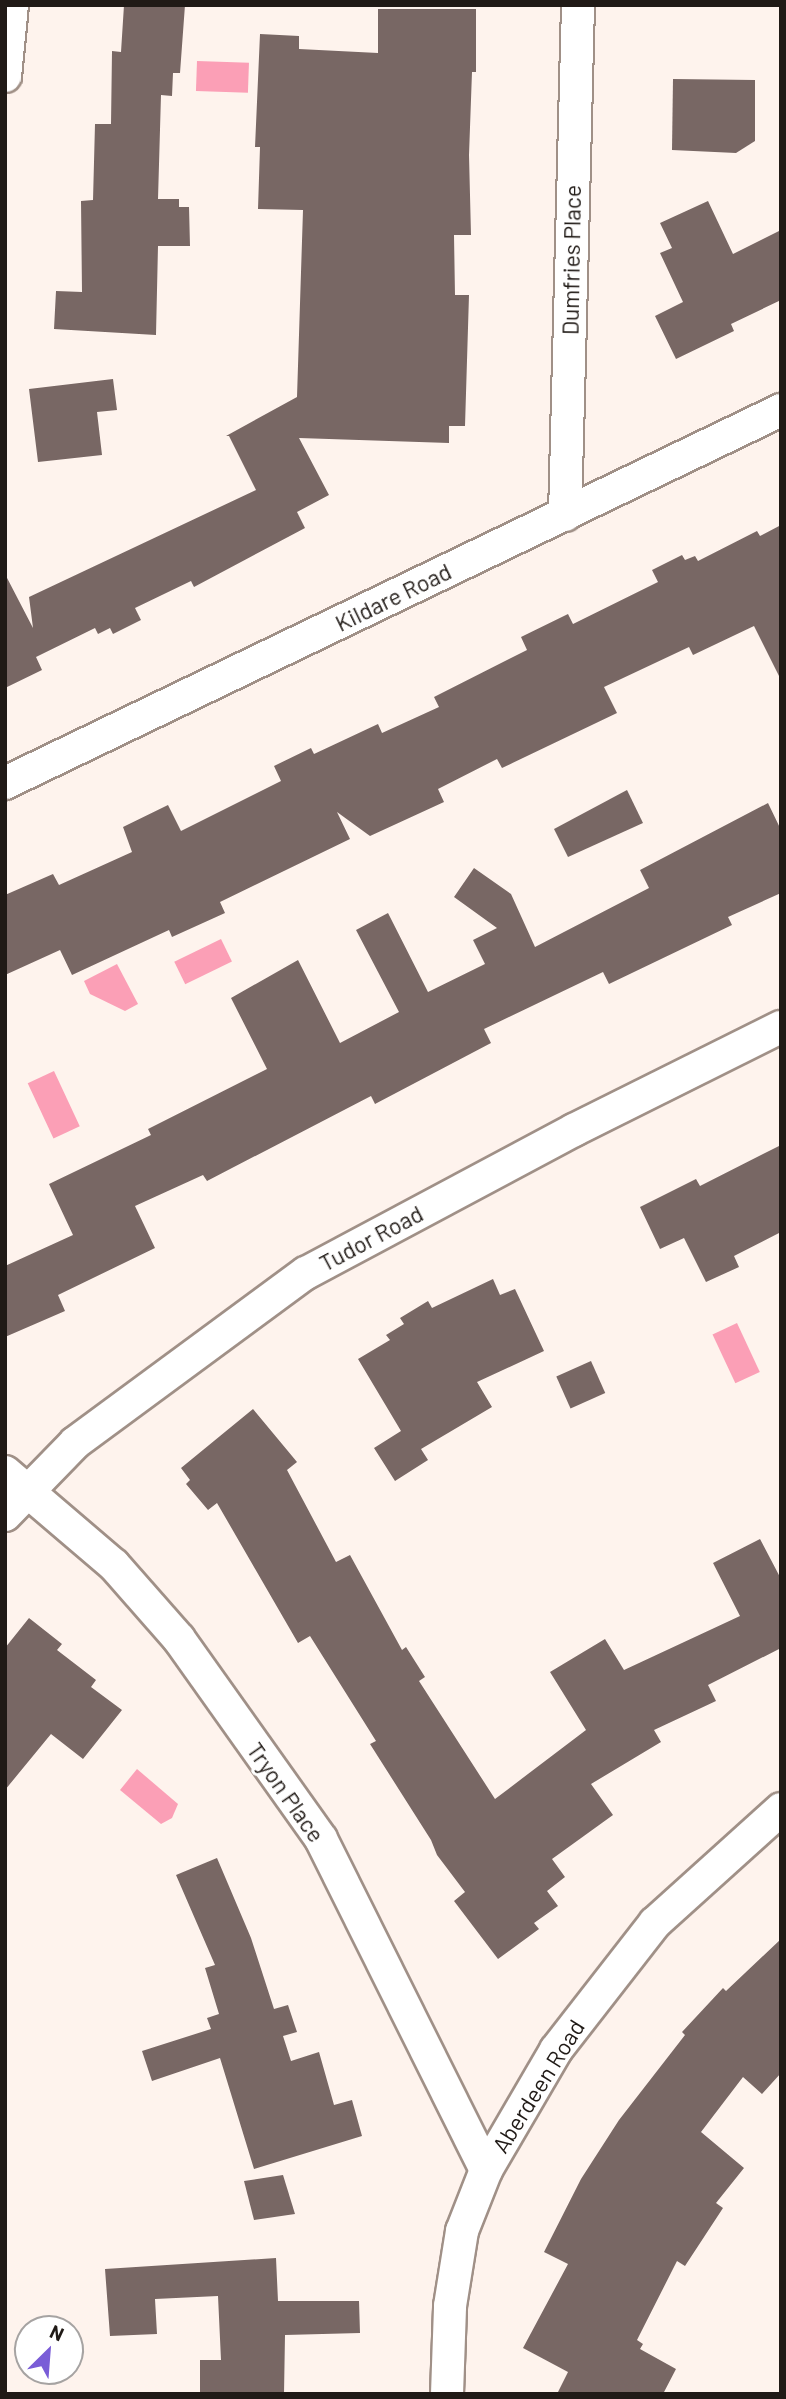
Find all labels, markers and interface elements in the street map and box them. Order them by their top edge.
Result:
street label: Dumfries Place [556,185,586,335]
street label: Kildare Road [331,557,455,637]
street label: Tudor Road [314,1199,428,1277]
street label: Tryon Place [242,1737,330,1847]
street label: Aberdeen Road [486,2014,590,2158]
north arrow [14,2315,84,2385]
text: N [47,2319,68,2345]

